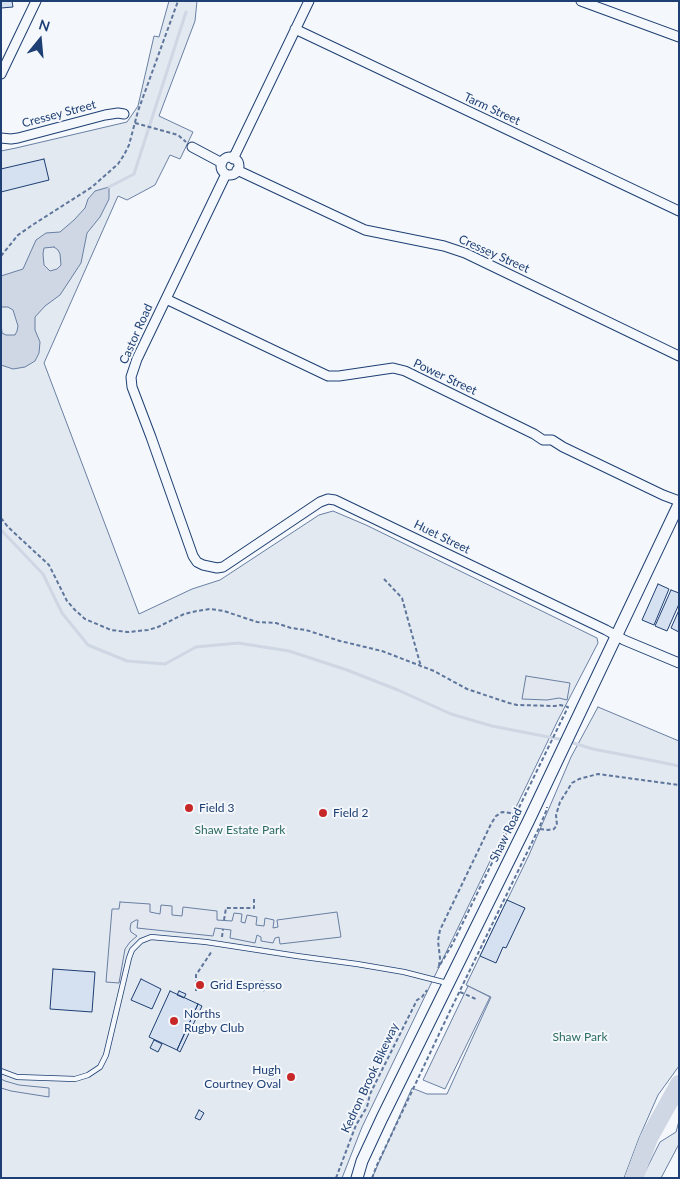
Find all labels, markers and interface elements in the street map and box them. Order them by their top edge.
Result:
north arrow [15,15,65,65]
text: N [37,15,52,35]
street label: Tarm Street [462,90,522,128]
street label: Cressey Street [20,97,98,131]
street label: Cressey Street [456,232,532,276]
street label: Castor Road [116,302,156,366]
street label: Power Street [411,356,479,398]
street label: Huet Street [411,517,473,557]
place label: Field 3 [199,801,235,815]
marker: Field 3 [183,802,195,814]
place label: Field 2 [333,806,369,820]
street label: Shaw Road [487,806,525,864]
marker: Field 2 [317,807,329,819]
park label: Shaw Estate Park [195,823,285,837]
place label: Grid Espresso [210,978,282,992]
marker: Grid Espresso [194,979,206,991]
place label: Norths Rugby Club [184,1007,244,1035]
marker: Norths Rugby Club [168,1015,180,1027]
street label: Kedron Brook Bikeway [338,1021,402,1135]
park label: Shaw Park [553,1030,607,1044]
place label: Hugh Courtney Oval [204,1063,281,1091]
marker: Hugh Courtney Oval [285,1071,297,1083]

